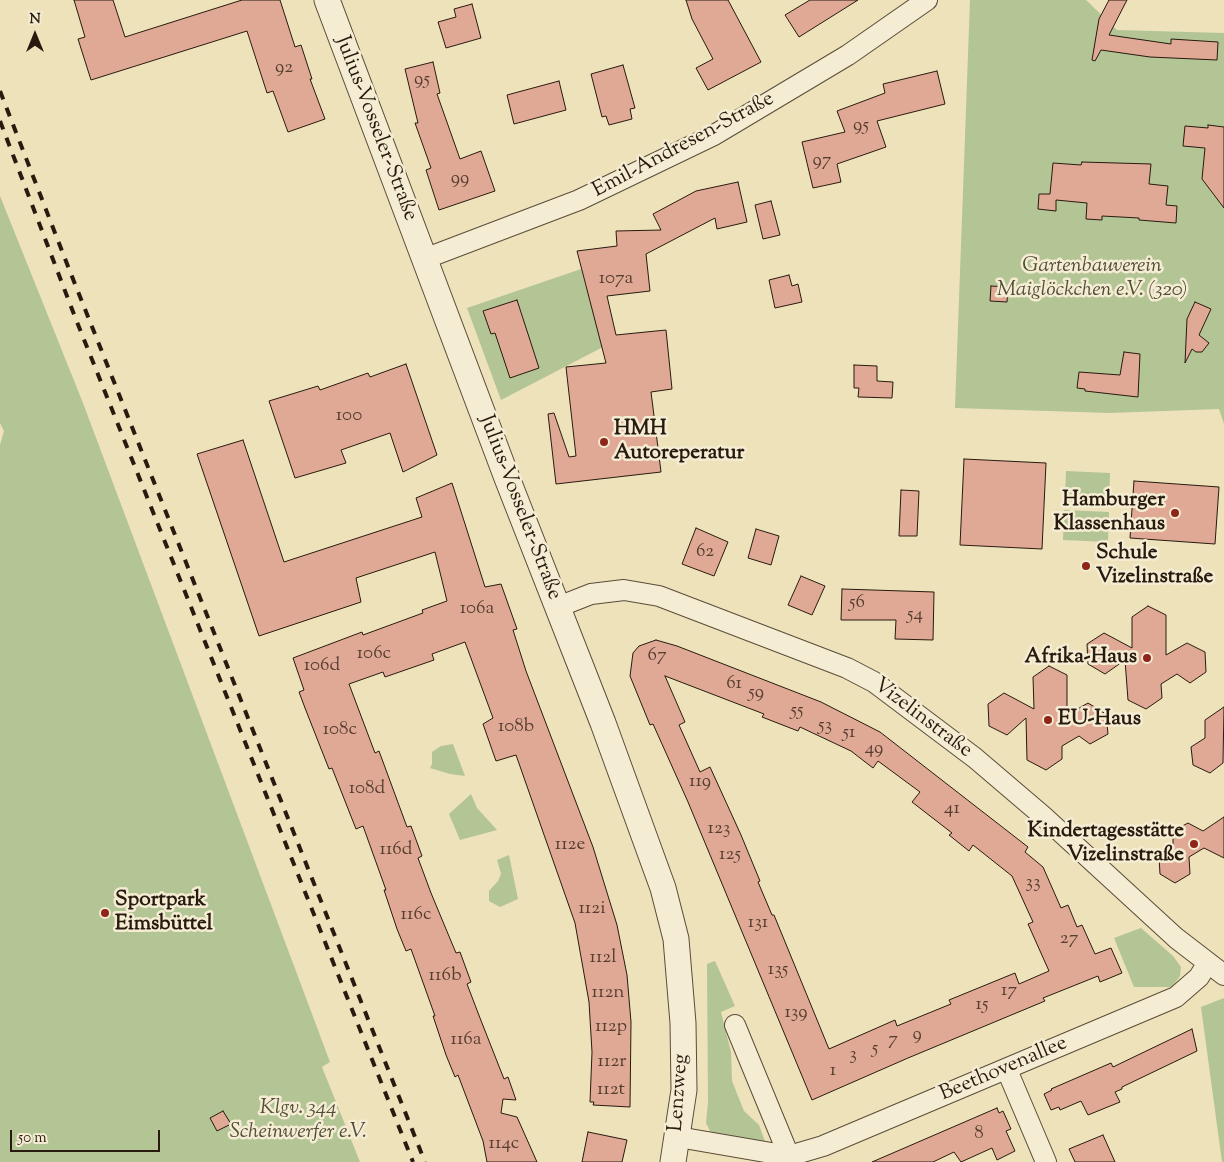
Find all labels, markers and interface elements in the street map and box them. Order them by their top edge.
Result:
north arrow [10,10,60,60]
text: N [29,10,41,30]
street label: Julius-Vosseler-Straße [328,33,422,225]
house number: 92 [275,58,293,80]
house number: 95 [414,70,430,92]
street label: Emil-Andresen-Straße [589,87,779,205]
house number: 95 [853,116,869,138]
house number: 97 [813,151,831,173]
house number: 99 [451,169,469,191]
park label: Gartenbauverein Maiglöckchen e.V. (320) [997,254,1187,304]
house number: 107a [599,269,633,291]
house number: 100 [336,406,362,428]
street label: Julius-Vosseler-Straße [472,412,566,604]
place label: HMH Autoreperatur [614,417,744,467]
marker: HMH Autoreperatur [598,436,610,448]
place label: Hamburger Klassenhaus [1053,488,1165,538]
marker: Hamburger Klassenhaus [1169,507,1181,519]
place label: Schule Vizelinstraße [1096,541,1213,591]
house number: 62 [696,542,714,564]
marker: Schule Vizelinstraße [1080,560,1092,572]
house number: 56 [849,593,865,615]
house number: 106a [460,599,494,621]
house number: 54 [907,605,923,627]
house number: 106c [357,644,391,666]
place label: Afrika-Haus [1025,645,1137,671]
house number: 67 [648,646,666,668]
marker: Afrika-Haus [1141,652,1153,664]
house number: 106d [304,656,340,678]
house number: 61 [726,674,742,696]
street label: Vizelinstraße [868,674,976,764]
house number: 59 [748,683,764,705]
house number: 55 [790,701,804,723]
place label: EU-Haus [1058,707,1141,733]
marker: EU-Haus [1042,714,1054,726]
house number: 53 [818,716,832,738]
house number: 108b [498,717,534,739]
house number: 108c [323,720,357,742]
house number: 51 [843,723,855,745]
house number: 49 [865,739,883,761]
house number: 119 [689,772,711,794]
house number: 108d [349,779,385,801]
house number: 41 [944,799,960,821]
house number: 123 [707,819,731,841]
place label: Kindertagesstätte Vizelinstraße [1028,819,1184,869]
house number: 112e [555,835,585,857]
marker: Kindertagesstätte Vizelinstraße [1188,838,1200,850]
house number: 116d [379,840,413,862]
house number: 125 [719,845,741,867]
house number: 33 [1025,873,1041,895]
place label: Sportpark Eimsbüttel [115,888,213,938]
house number: 112i [578,899,606,921]
house number: 116c [401,905,431,927]
marker: Sportpark Eimsbüttel [99,907,111,919]
house number: 131 [748,913,768,935]
house number: 27 [1060,929,1078,951]
house number: 112l [589,948,617,970]
house number: 135 [768,960,788,982]
house number: 116b [428,966,462,988]
house number: 17 [1001,981,1017,1003]
house number: 112n [591,983,625,1005]
house number: 15 [976,995,988,1017]
house number: 139 [784,1003,808,1025]
house number: 112p [595,1017,627,1039]
house number: 9 [912,1025,922,1047]
house number: 116a [450,1030,482,1052]
house number: 7 [888,1030,898,1052]
street label: Beethovenallee [936,1032,1072,1108]
house number: 5 [872,1039,878,1061]
house number: 3 [849,1045,857,1067]
house number: 112r [598,1052,626,1074]
street label: Lenzweg [665,1053,695,1133]
house number: 1 [830,1061,836,1083]
house number: 112t [597,1080,625,1102]
park label: Klgv. 344 Scheinwerfer e.V. [230,1096,366,1146]
scale bar [12,1120,162,1152]
house number: 8 [974,1124,984,1146]
text: 50 m [18,1128,47,1149]
house number: 114c [489,1134,519,1156]

